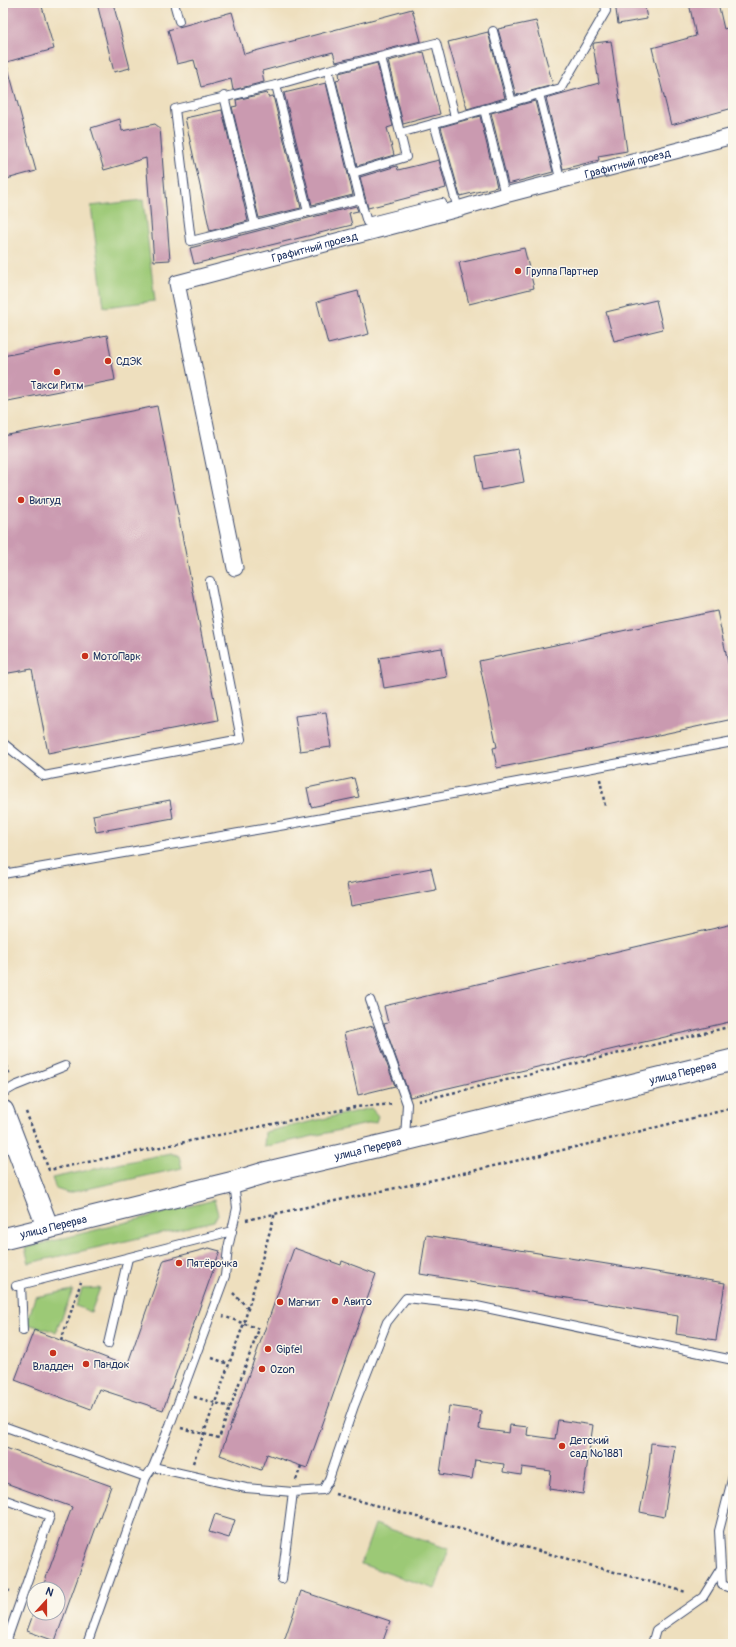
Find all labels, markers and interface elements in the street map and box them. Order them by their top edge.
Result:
street label: Графитный проезд [583,146,672,181]
street label: Графитный проезд [270,229,359,264]
place label: Группа Партнер [526,265,598,278]
marker: Группа Партнер [513,266,523,276]
place label: СДЭК [116,355,142,368]
marker: СДЭК [103,356,113,366]
marker: Такси Ритм [52,367,62,377]
place label: Такси Ритм [31,379,83,392]
place label: Вилгуд [29,494,61,507]
marker: Вилгуд [16,495,26,505]
place label: МотоПарк [93,650,141,663]
marker: МотоПарк [80,651,90,661]
street label: улица Перерва [647,1058,717,1087]
street label: улица Перерва [332,1135,403,1163]
street label: улица Перерва [18,1212,88,1241]
place label: Пятёрочка [187,1257,238,1270]
marker: Пятёрочка [174,1258,184,1268]
place label: Авито [343,1295,372,1308]
place label: Магнит [288,1296,321,1309]
marker: Авито [330,1296,340,1306]
marker: Магнит [275,1297,285,1307]
place label: Gipfel [276,1343,302,1356]
marker: Gipfel [263,1344,273,1354]
marker: Владден [48,1348,58,1358]
place label: Пандок [94,1358,130,1371]
marker: Пандок [81,1359,91,1369]
place label: Владден [32,1360,74,1373]
place label: Ozon [270,1363,295,1376]
marker: Ozon [257,1364,267,1374]
place label: Детский сад №1881 [569,1434,623,1460]
marker: Детский сад №1881 [557,1441,567,1451]
north arrow [26,1581,66,1621]
text: N [44,1585,56,1600]

